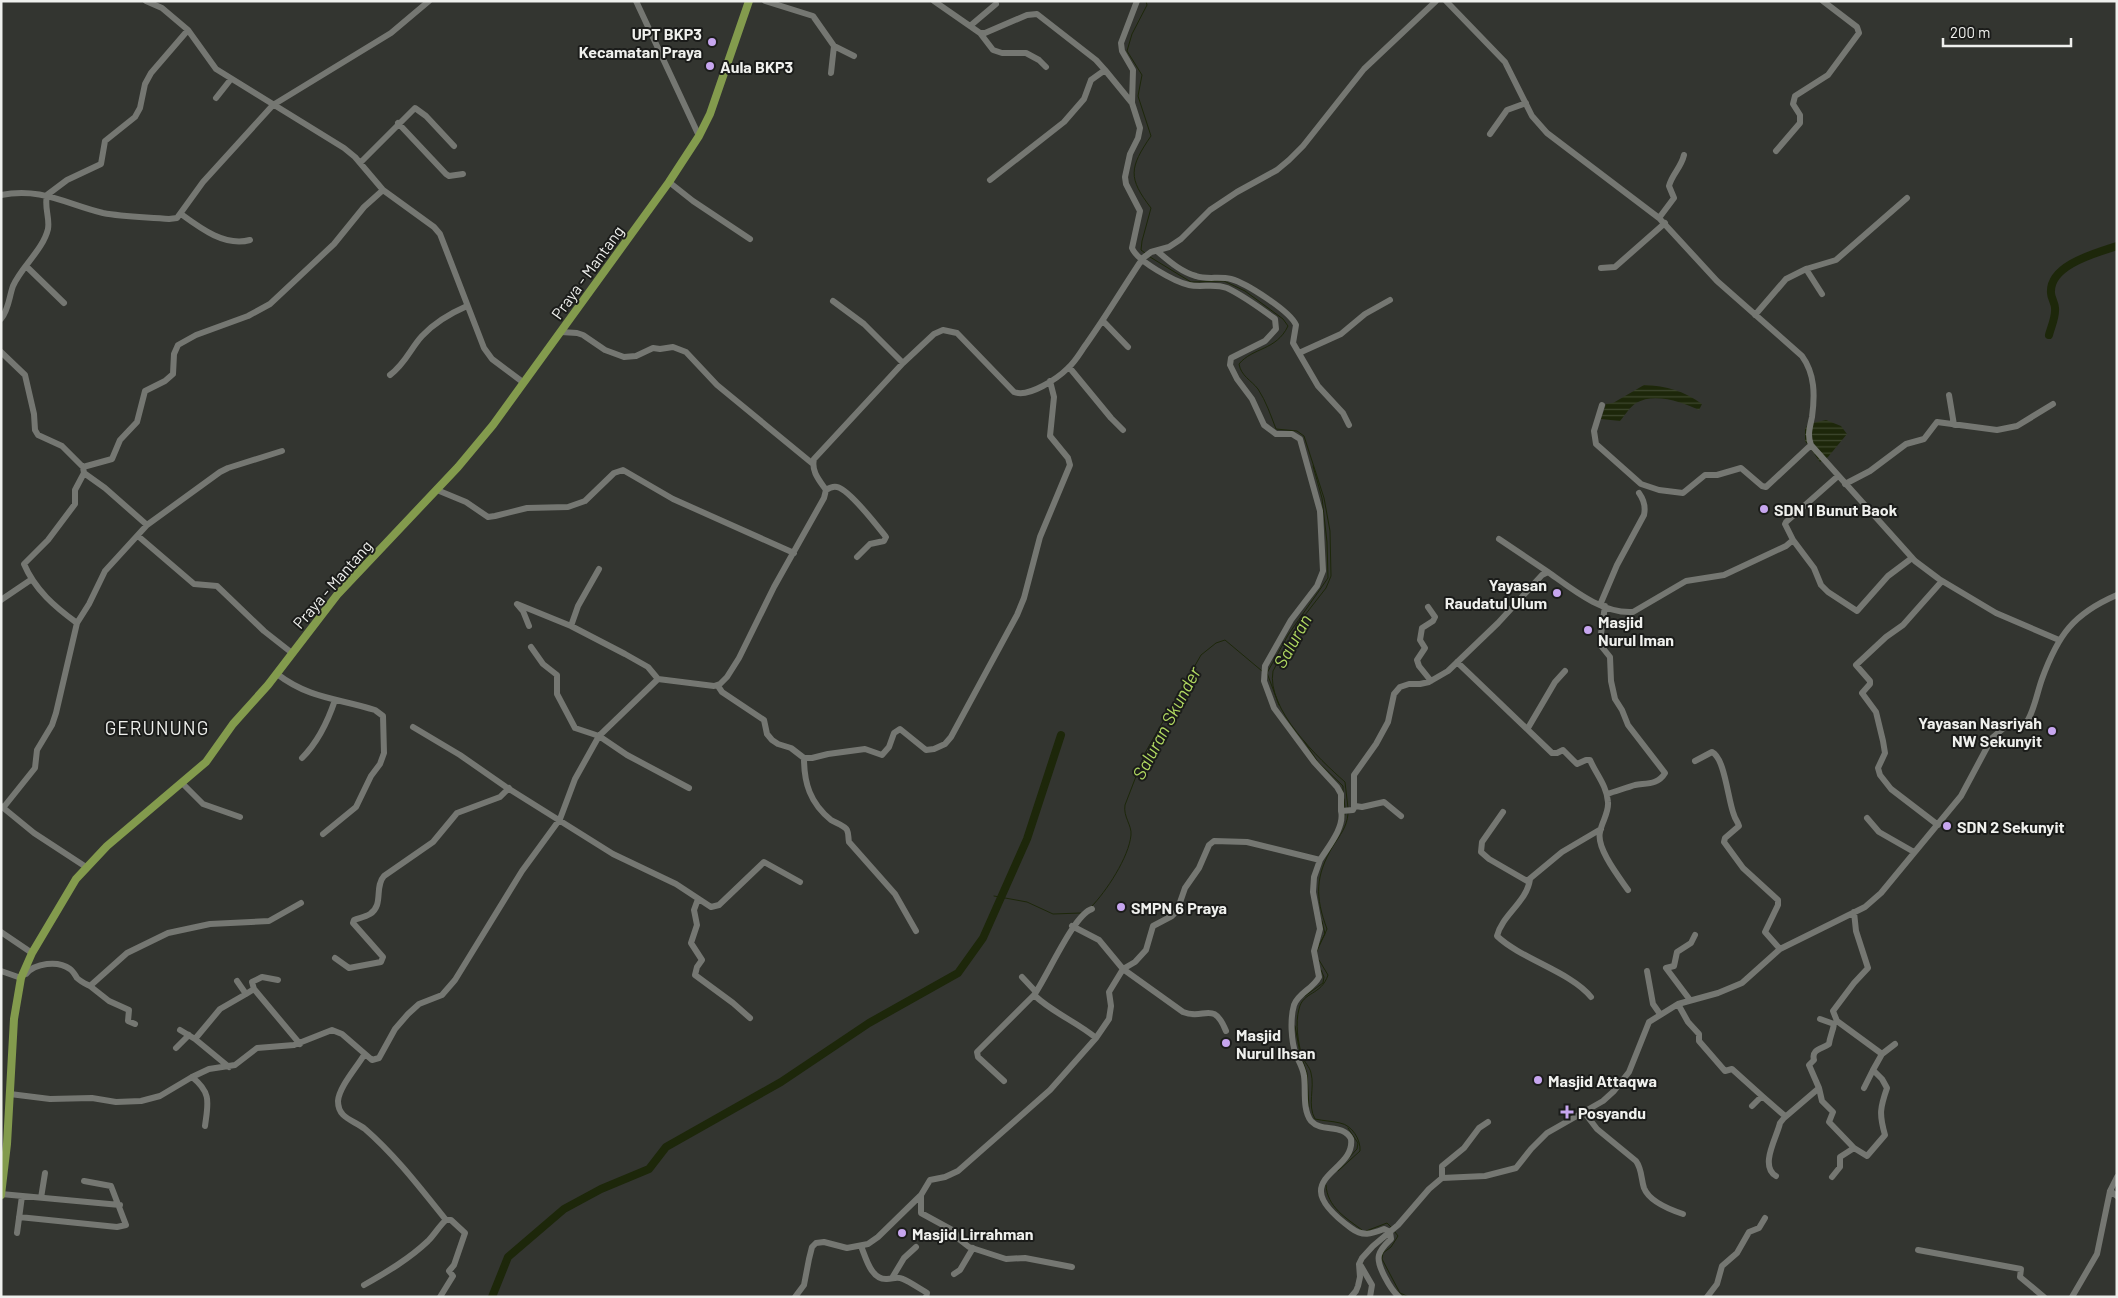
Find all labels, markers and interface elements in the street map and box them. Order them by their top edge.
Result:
scale bar [1943,15,2070,47]
text: 200 m [1950,23,1990,41]
place label: UPT BKP3 Kecamatan Praya [579,24,702,61]
marker: UPT BKP3 Kecamatan Praya [706,36,718,48]
place label: Aula BKP3 [720,57,793,76]
marker: Aula BKP3 [704,60,716,72]
street label: Praya - Mantang [547,222,627,322]
place label: SDN 1 Bunut Baok [1774,500,1898,519]
marker: SDN 1 Bunut Baok [1758,503,1770,515]
street label: Praya - Mantang [288,536,376,632]
place label: Yayasan Raudatul Ulum [1445,575,1547,612]
marker: Yayasan Raudatul Ulum [1551,587,1563,599]
water label: Saluran [1268,610,1316,672]
place label: Masjid Nurul Iman [1598,612,1674,649]
marker: Masjid Nurul Iman [1582,624,1594,636]
water label: Saluran Skunder [1127,662,1205,783]
place label: Yayasan Nasriyah NW Sekunyit [1918,713,2042,750]
district label: GERUNUNG [105,716,209,739]
marker: Yayasan Nasriyah NW Sekunyit [2046,725,2058,737]
place label: SDN 2 Sekunyit [1957,817,2065,836]
marker: SDN 2 Sekunyit [1941,820,1953,832]
place label: SMPN 6 Praya [1131,898,1227,917]
marker: SMPN 6 Praya [1115,901,1127,913]
place label: Masjid Nurul Ihsan [1236,1025,1316,1062]
marker: Masjid Nurul Ihsan [1220,1037,1232,1049]
place label: Masjid Attaqwa [1548,1071,1657,1090]
marker: Masjid Attaqwa [1532,1074,1544,1086]
place label: Posyandu [1578,1103,1646,1122]
marker: Posyandu [1560,1105,1574,1119]
place label: Masjid Lirrahman [912,1224,1033,1243]
marker: Masjid Lirrahman [896,1227,908,1239]

